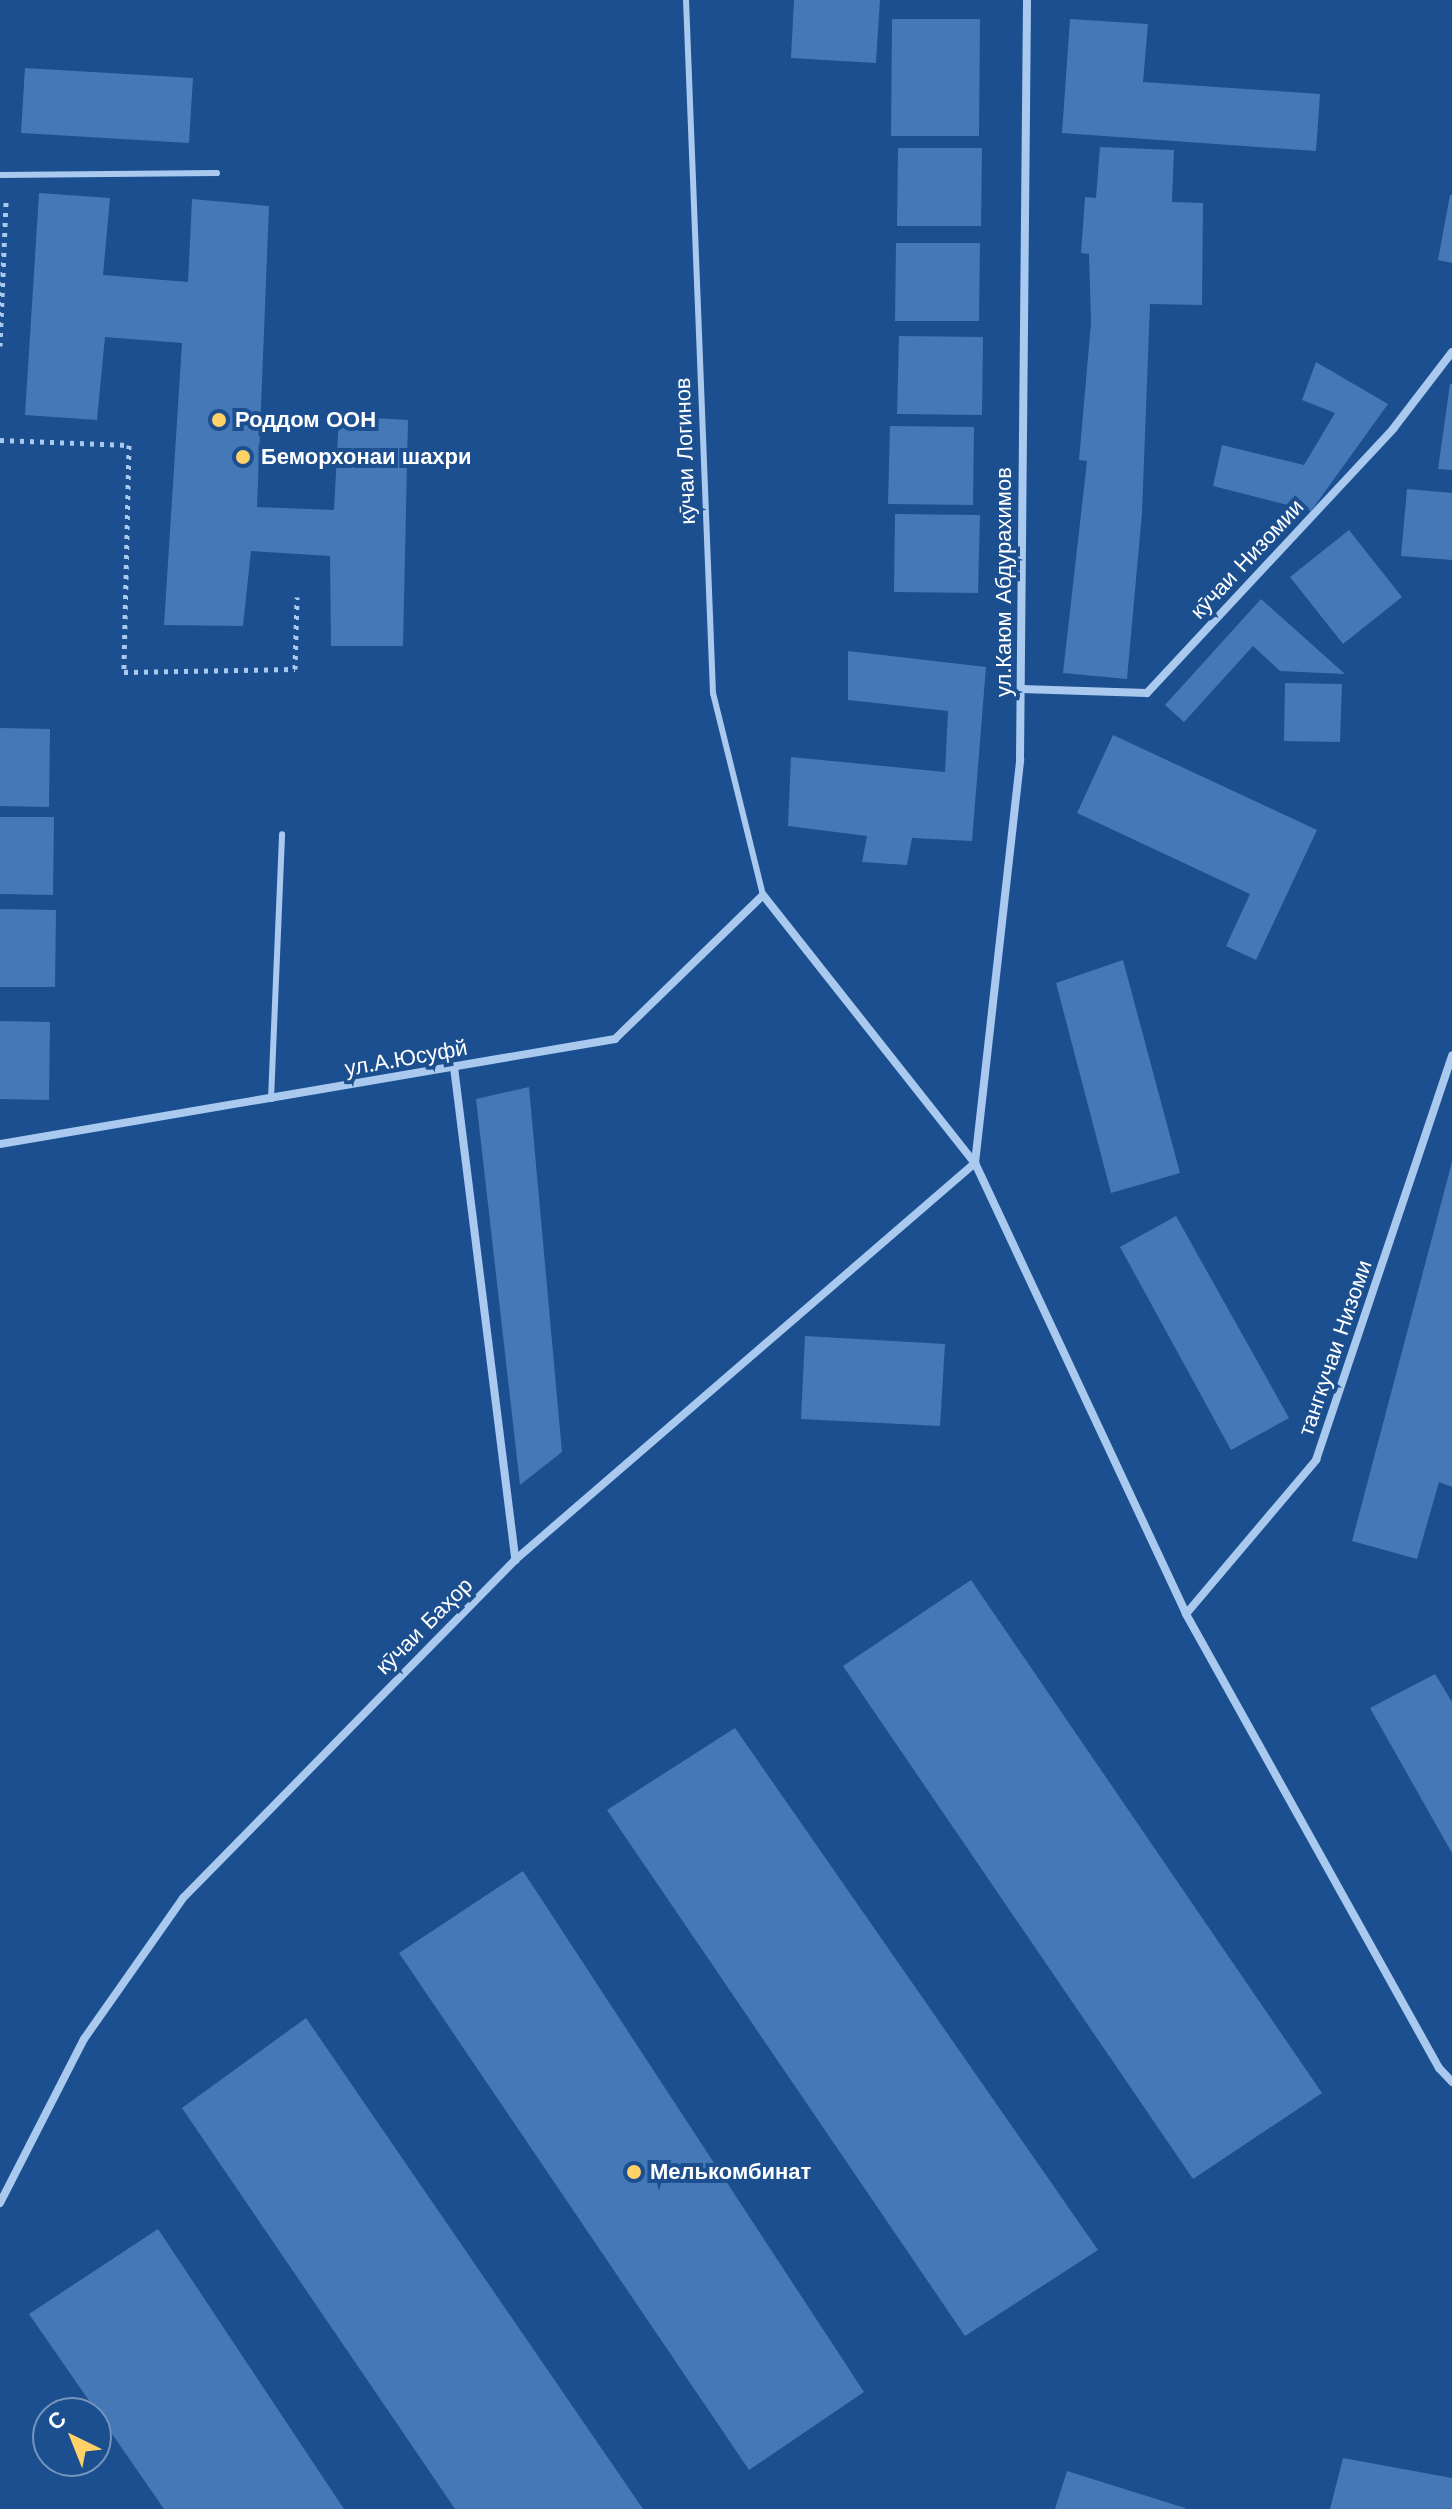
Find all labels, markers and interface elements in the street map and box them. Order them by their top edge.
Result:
street label: кӯчаи Логинов [669,377,701,525]
place label: Роддом ООН [235,407,376,433]
marker: Роддом ООН [210,411,228,429]
place label: Беморхонаи шахри [261,444,472,470]
marker: Беморхонаи шахри [232,446,254,468]
street label: ул.Каюм Абдурахимов [991,467,1017,697]
street label: кӯчаи Низомии [1185,494,1309,624]
street label: ул.А.Юсуфй [343,1034,469,1082]
street label: тангкучаи Низоми [1293,1257,1377,1439]
street label: кӯчаи Баҳор [370,1572,478,1680]
place label: Мелькомбинат [650,2159,811,2185]
marker: Мелькомбинат [625,2163,643,2181]
north arrow [32,2397,112,2477]
text: С [42,2406,71,2435]

